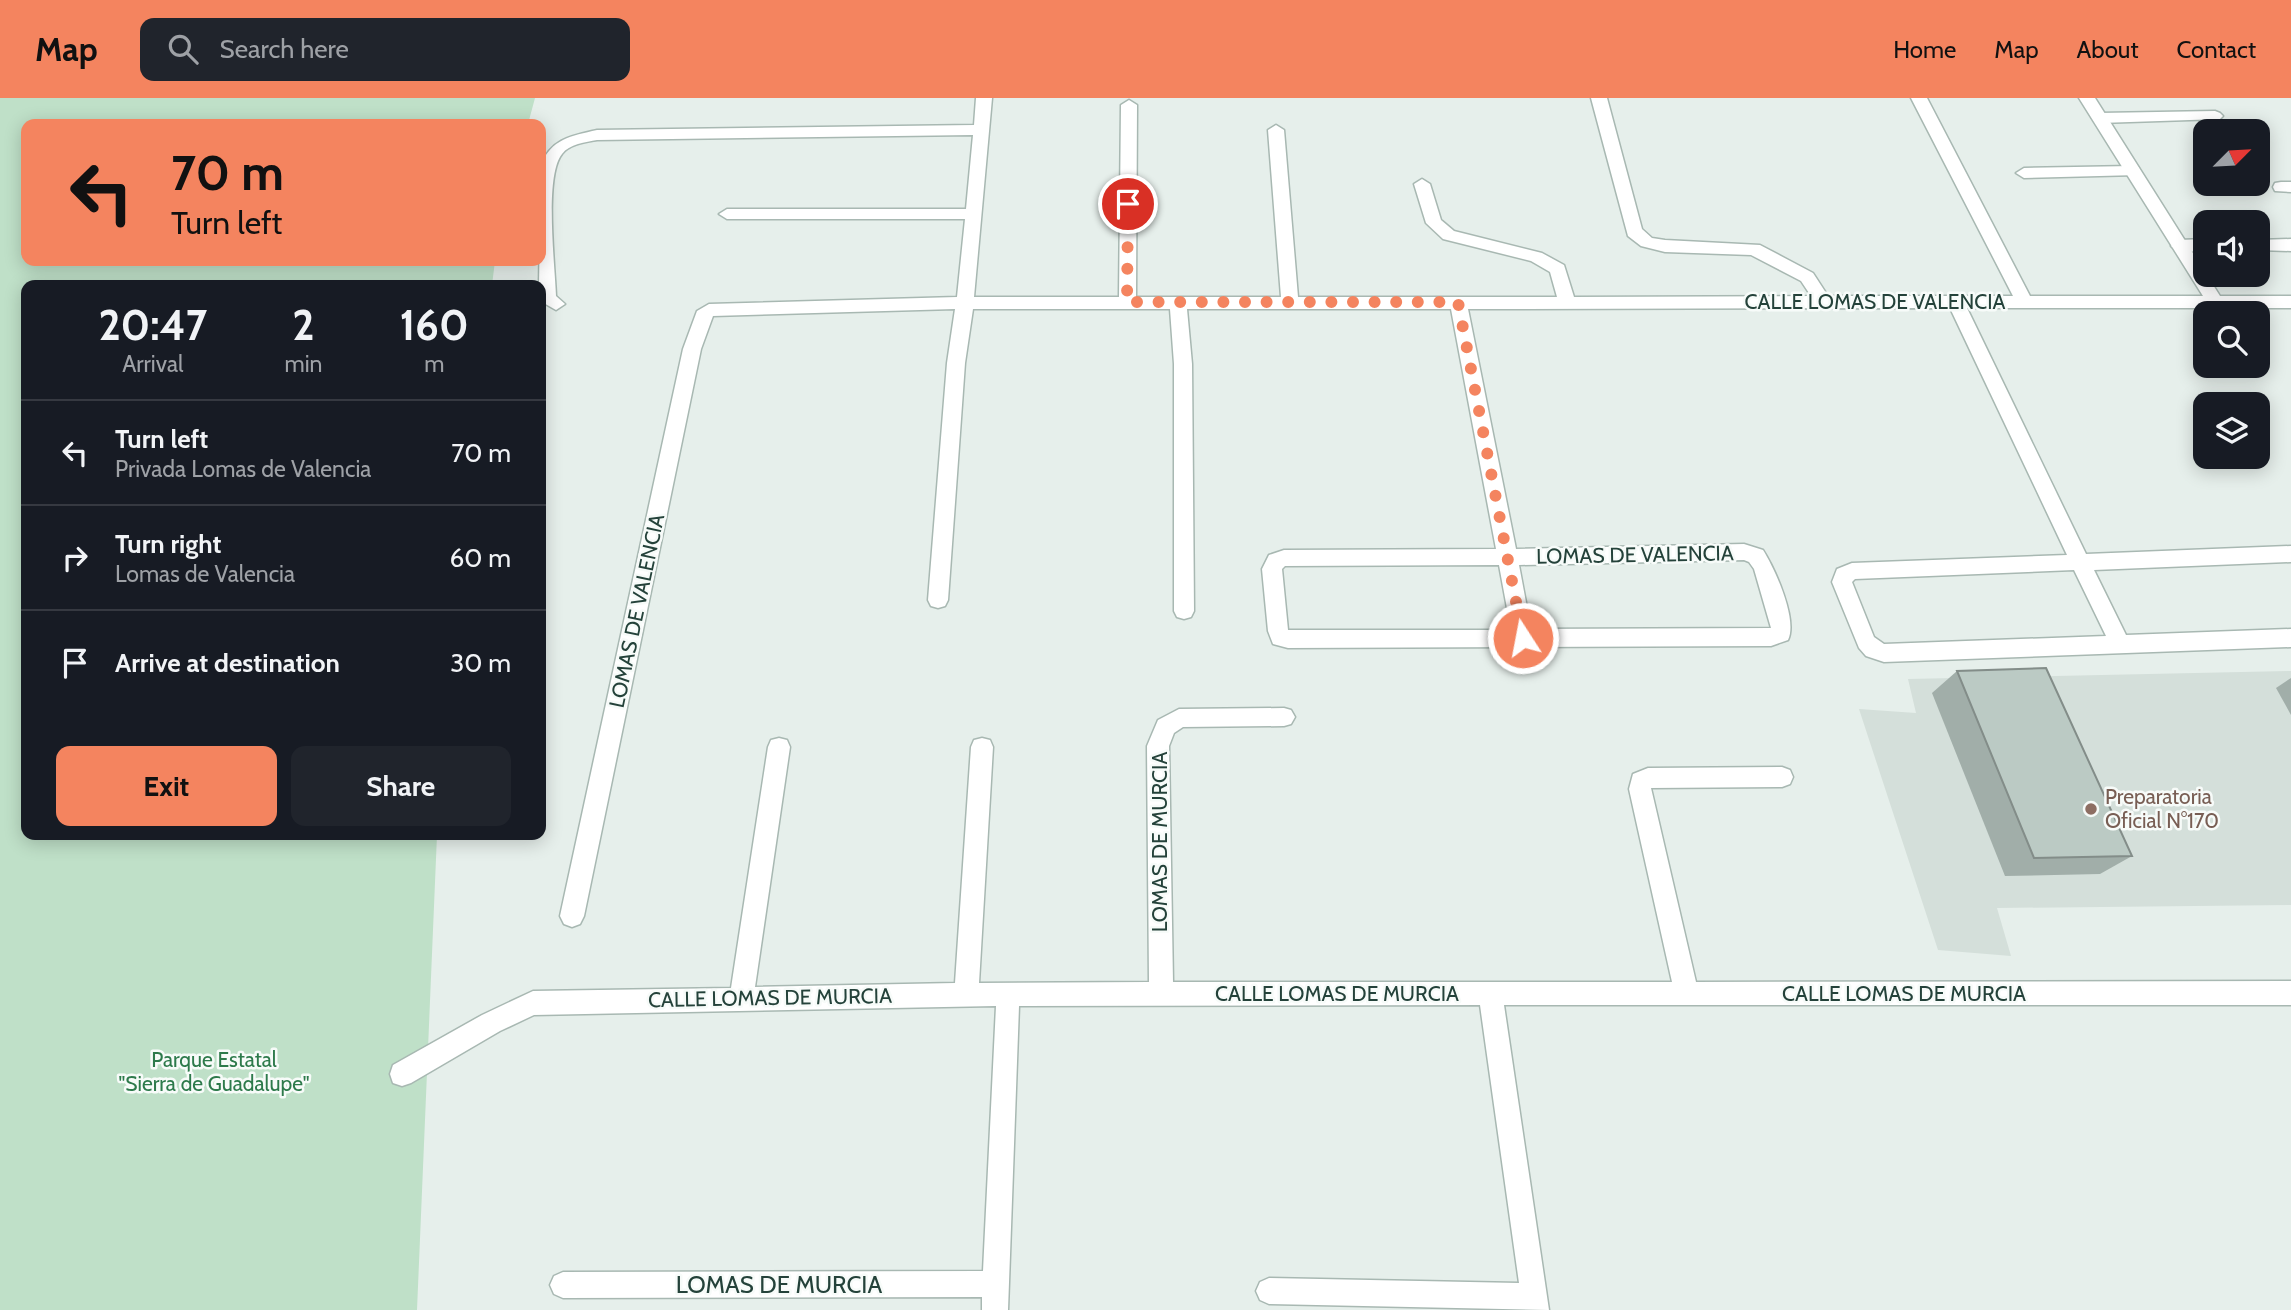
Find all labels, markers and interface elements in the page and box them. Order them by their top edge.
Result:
search box [140,18,630,81]
text: Map [35,29,98,69]
icon: search [164,30,202,68]
text: Search here [220,33,349,65]
text: Home [1893,35,1956,64]
text: Map [1994,35,2039,64]
text: About [2077,35,2139,64]
text: Contact [2177,35,2256,64]
north arrow [2193,119,2270,196]
map controls [2193,119,2270,469]
text: 70 m [171,143,284,202]
icon: left [56,147,147,238]
pin [1098,174,1158,234]
icon: arrive [1109,185,1147,223]
text: Turn left [171,203,282,242]
button: sound [2193,210,2270,287]
street label: CALLE LOMAS DE VALENCIA [1745,289,2005,314]
text: 20:47 [98,299,207,351]
text: 2 [292,299,315,351]
text: 160 [400,299,469,351]
button: search [2193,301,2270,378]
text: Arrival [122,350,183,378]
text: min [285,350,322,378]
text: m [424,350,444,378]
button: layers [2193,392,2270,469]
text: Turn left [115,423,208,455]
icon: left [56,434,94,472]
text: 70 m [451,437,511,469]
text: Privada Lomas de Valencia [115,455,371,483]
street label: LOMAS DE VALENCIA [604,512,669,710]
text: Turn right [115,528,221,560]
icon: right [56,539,94,577]
street label: LOMAS DE VALENCIA [1536,540,1734,569]
text: 60 m [449,542,511,574]
text: Lomas de Valencia [115,560,295,588]
position arrow [1486,601,1560,675]
icon: arrive [56,644,94,682]
text: Arrive at destination [115,647,340,679]
text: 30 m [450,647,511,679]
button: Exit [56,746,277,826]
button: Share [291,746,511,826]
street label: LOMAS DE MURCIA [1147,752,1172,932]
place label: Preparatoria Oficial N°170 [2105,784,2219,833]
marker: Preparatoria Oficial N°170 [2083,801,2099,817]
street label: CALLE LOMAS DE MURCIA [1215,981,1459,1006]
street label: CALLE LOMAS DE MURCIA [1782,981,2026,1006]
street label: CALLE LOMAS DE MURCIA [648,983,892,1012]
park label: Parque Estatal "Sierra de Guadalupe" [119,1047,309,1096]
street label: LOMAS DE MURCIA [676,1270,882,1299]

